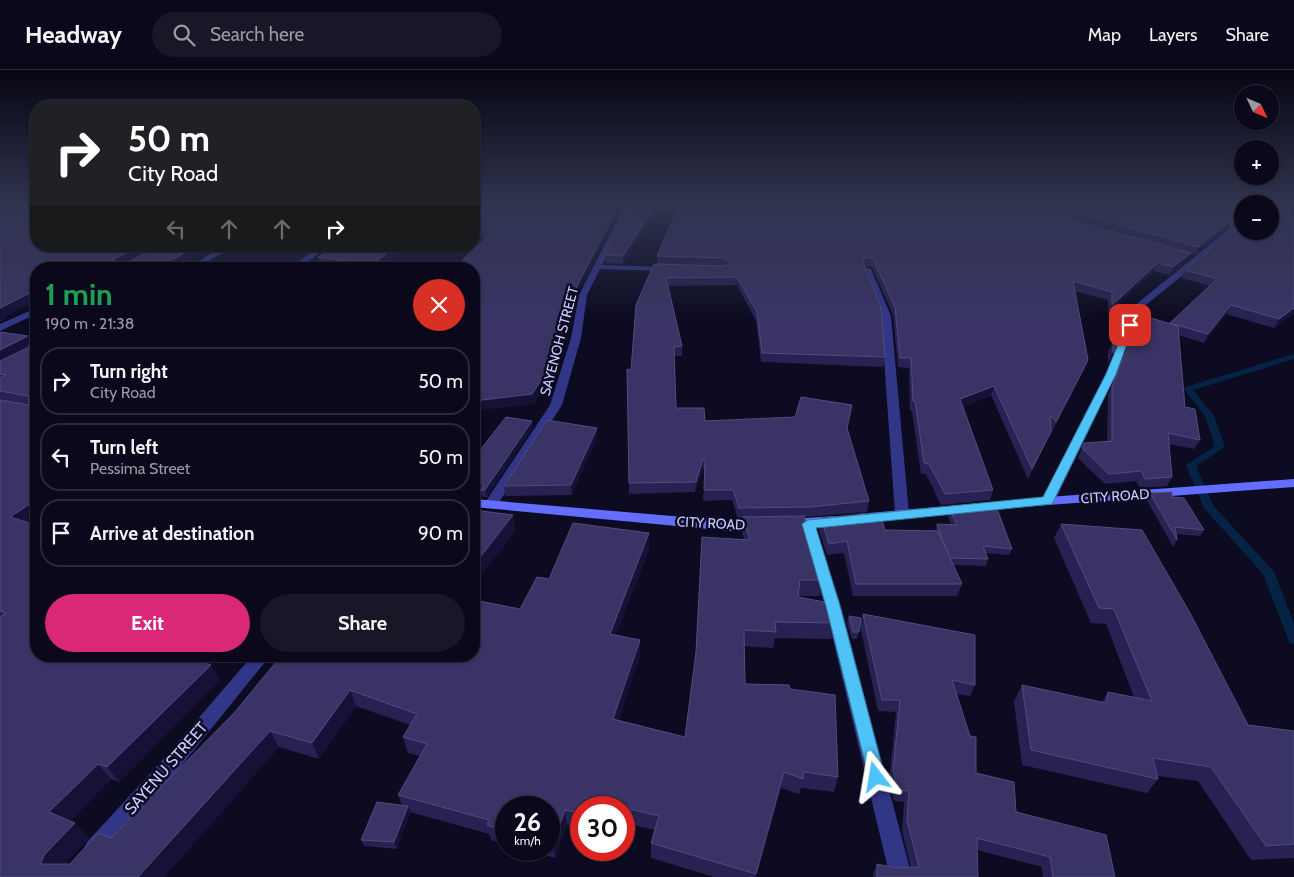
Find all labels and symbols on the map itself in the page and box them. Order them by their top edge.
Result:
north arrow [1234,85,1279,130]
street label: SAYENOH STREET [536,284,582,398]
pin [1109,304,1151,346]
street label: CITY ROAD [1080,485,1150,507]
street label: CITY ROAD [676,512,746,534]
street label: SAYENU STREET [121,718,212,818]
position arrow [849,750,901,802]
speed limit sign: 30 [570,796,635,861]

